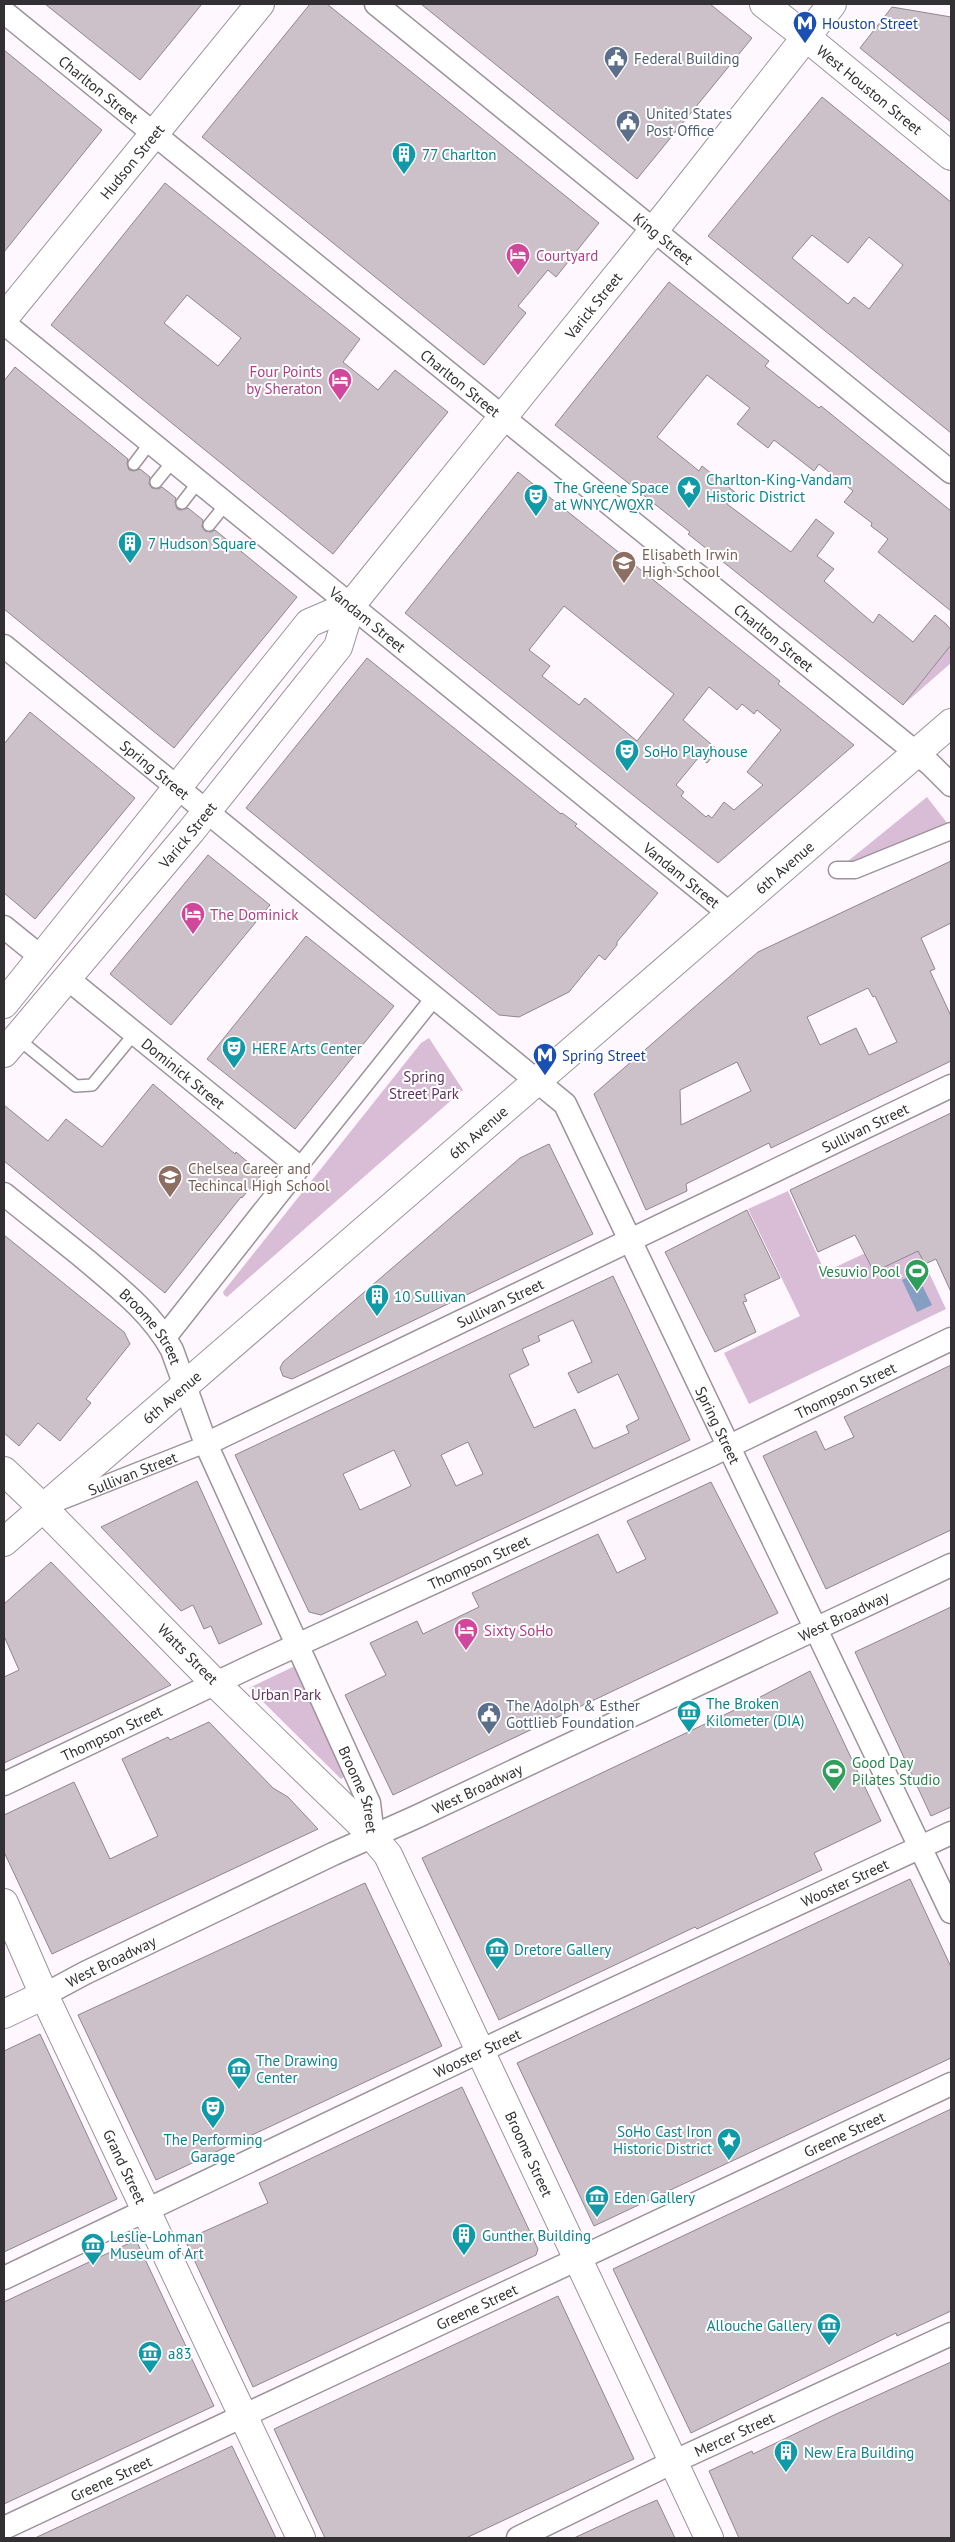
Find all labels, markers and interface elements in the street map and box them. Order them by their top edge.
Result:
metro station icon: Houston Street [792,10,818,44]
place label: Houston Street [822,14,918,33]
street label: West Houston Street [813,40,926,138]
public building icon: Federal Building [603,45,629,79]
place label: Federal Building [634,49,740,68]
street label: Charlton Street [55,51,142,127]
place label: United States Post Office [646,104,732,140]
public building icon: United States Post Office [615,109,641,143]
street label: Hudson Street [95,120,168,203]
building icon: 77 Charlton [391,141,417,175]
place label: 77 Charlton [422,145,496,164]
street label: King Street [630,208,698,268]
hotel icon: Courtyard [505,242,531,276]
place label: Courtyard [536,246,598,265]
street label: Varick Street [560,268,626,343]
street label: Charlton Street [417,345,504,421]
place label: Four Points by Sheraton [246,362,322,398]
hotel icon: Four Points by Sheraton [327,367,353,401]
place label: Charlton-King-Vandam Historic District [706,470,852,506]
place icon: Charlton-King-Vandam Historic District [676,475,702,509]
place label: The Greene Space at WNYC/WQXR [554,478,669,514]
theatre icon: The Greene Space at WNYC/WQXR [523,483,549,517]
building icon: 7 Hudson Square [117,530,143,564]
place label: 7 Hudson Square [148,534,256,553]
place label: Elisabeth Irwin High School [642,545,738,581]
school or university icon: Elisabeth Irwin High School [611,550,637,584]
street label: Vandam Street [325,582,410,656]
street label: Charlton Street [730,599,818,675]
street label: Spring Street [117,735,194,803]
theatre icon: SoHo Playhouse [614,738,640,772]
place label: SoHo Playhouse [644,742,748,761]
street label: Varick Street [154,798,220,873]
street label: 6th Avenue [751,836,818,898]
street label: Vandam Street [639,837,724,912]
hotel icon: The Dominick [180,901,206,935]
place label: The Dominick [210,905,299,924]
street label: Dominick Street [138,1033,229,1113]
theatre icon: HERE Arts Center [221,1035,247,1069]
place label: HERE Arts Center [252,1039,362,1058]
metro station icon: Spring Street [532,1042,558,1076]
place label: Spring Street [562,1046,646,1065]
park label: Spring Street Park [389,1067,460,1103]
street label: Sullivan Street [818,1098,911,1156]
street label: 6th Avenue [444,1101,511,1163]
place label: Chelsea Career and Techincal High School [188,1159,330,1195]
school or university icon: Chelsea Career and Techincal High School [157,1164,183,1198]
sports icon: Vesuvio Pool [904,1258,930,1292]
place label: Vesuvio Pool [818,1262,901,1281]
street label: Sullivan Street [453,1274,546,1332]
building icon: 10 Sullivan [364,1283,390,1317]
street label: Broome Street [116,1284,186,1367]
place label: 10 Sullivan [394,1287,466,1306]
street label: Thompson Street [792,1358,899,1423]
street label: 6th Avenue [138,1366,205,1428]
street label: Spring Street [692,1383,745,1467]
street label: Sullivan Street [85,1447,180,1499]
street label: Thompson Street [425,1530,532,1593]
street label: West Broadway [795,1586,892,1645]
hotel icon: Sixty SoHo [453,1617,479,1651]
street label: Watts Street [154,1620,222,1688]
place label: Sixty SoHo [484,1621,553,1640]
park label: Urban Park [251,1685,322,1704]
place label: The Broken Kilometer (DIA) [706,1694,804,1730]
place label: The Adolph & Esther Gottlieb Foundation [506,1696,640,1732]
museum icon: The Broken Kilometer (DIA) [676,1699,702,1733]
street label: Thompson Street [58,1701,165,1765]
public building icon: The Adolph & Esther Gottlieb Foundation [476,1701,502,1735]
street label: Broome Street [335,1743,382,1834]
place label: Good Day Pilates Studio [852,1753,940,1789]
sports icon: Good Day Pilates Studio [821,1758,847,1792]
street label: West Broadway [429,1759,525,1818]
street label: Wooster Street [798,1854,891,1911]
street label: West Broadway [63,1931,159,1991]
museum icon: Dretore Gallery [484,1936,510,1970]
place label: Dretore Gallery [514,1940,611,1959]
street label: Wooster Street [430,2024,524,2081]
place label: The Drawing Center [256,2051,338,2087]
museum icon: The Drawing Center [226,2056,252,2090]
theatre icon: The Performing Garage [200,2095,226,2129]
street label: Greene Street [800,2107,888,2161]
street label: Broome Street [501,2108,557,2200]
place label: SoHo Cast Iron Historic District [613,2122,712,2158]
street label: Grand Street [99,2126,151,2207]
place icon: SoHo Cast Iron Historic District [716,2127,742,2161]
place label: The Performing Garage [164,2130,262,2166]
museum icon: Eden Gallery [584,2184,610,2218]
place label: Eden Gallery [614,2188,695,2207]
building icon: Gunther Building [451,2222,477,2256]
place label: Gunther Building [482,2226,591,2245]
place label: Leslie-Lohman Museum of Art [110,2227,204,2263]
museum icon: Leslie-Lohman Museum of Art [80,2232,106,2266]
street label: Greene Street [433,2279,520,2334]
museum icon: Allouche Gallery [816,2312,842,2346]
place label: Allouche Gallery [707,2316,812,2335]
museum icon: a83 [137,2340,163,2374]
place label: a83 [168,2344,192,2363]
street label: Mercer Street [691,2407,777,2460]
building icon: New Era Building [773,2439,799,2473]
place label: New Era Building [804,2443,914,2462]
street label: Greene Street [67,2451,155,2505]

